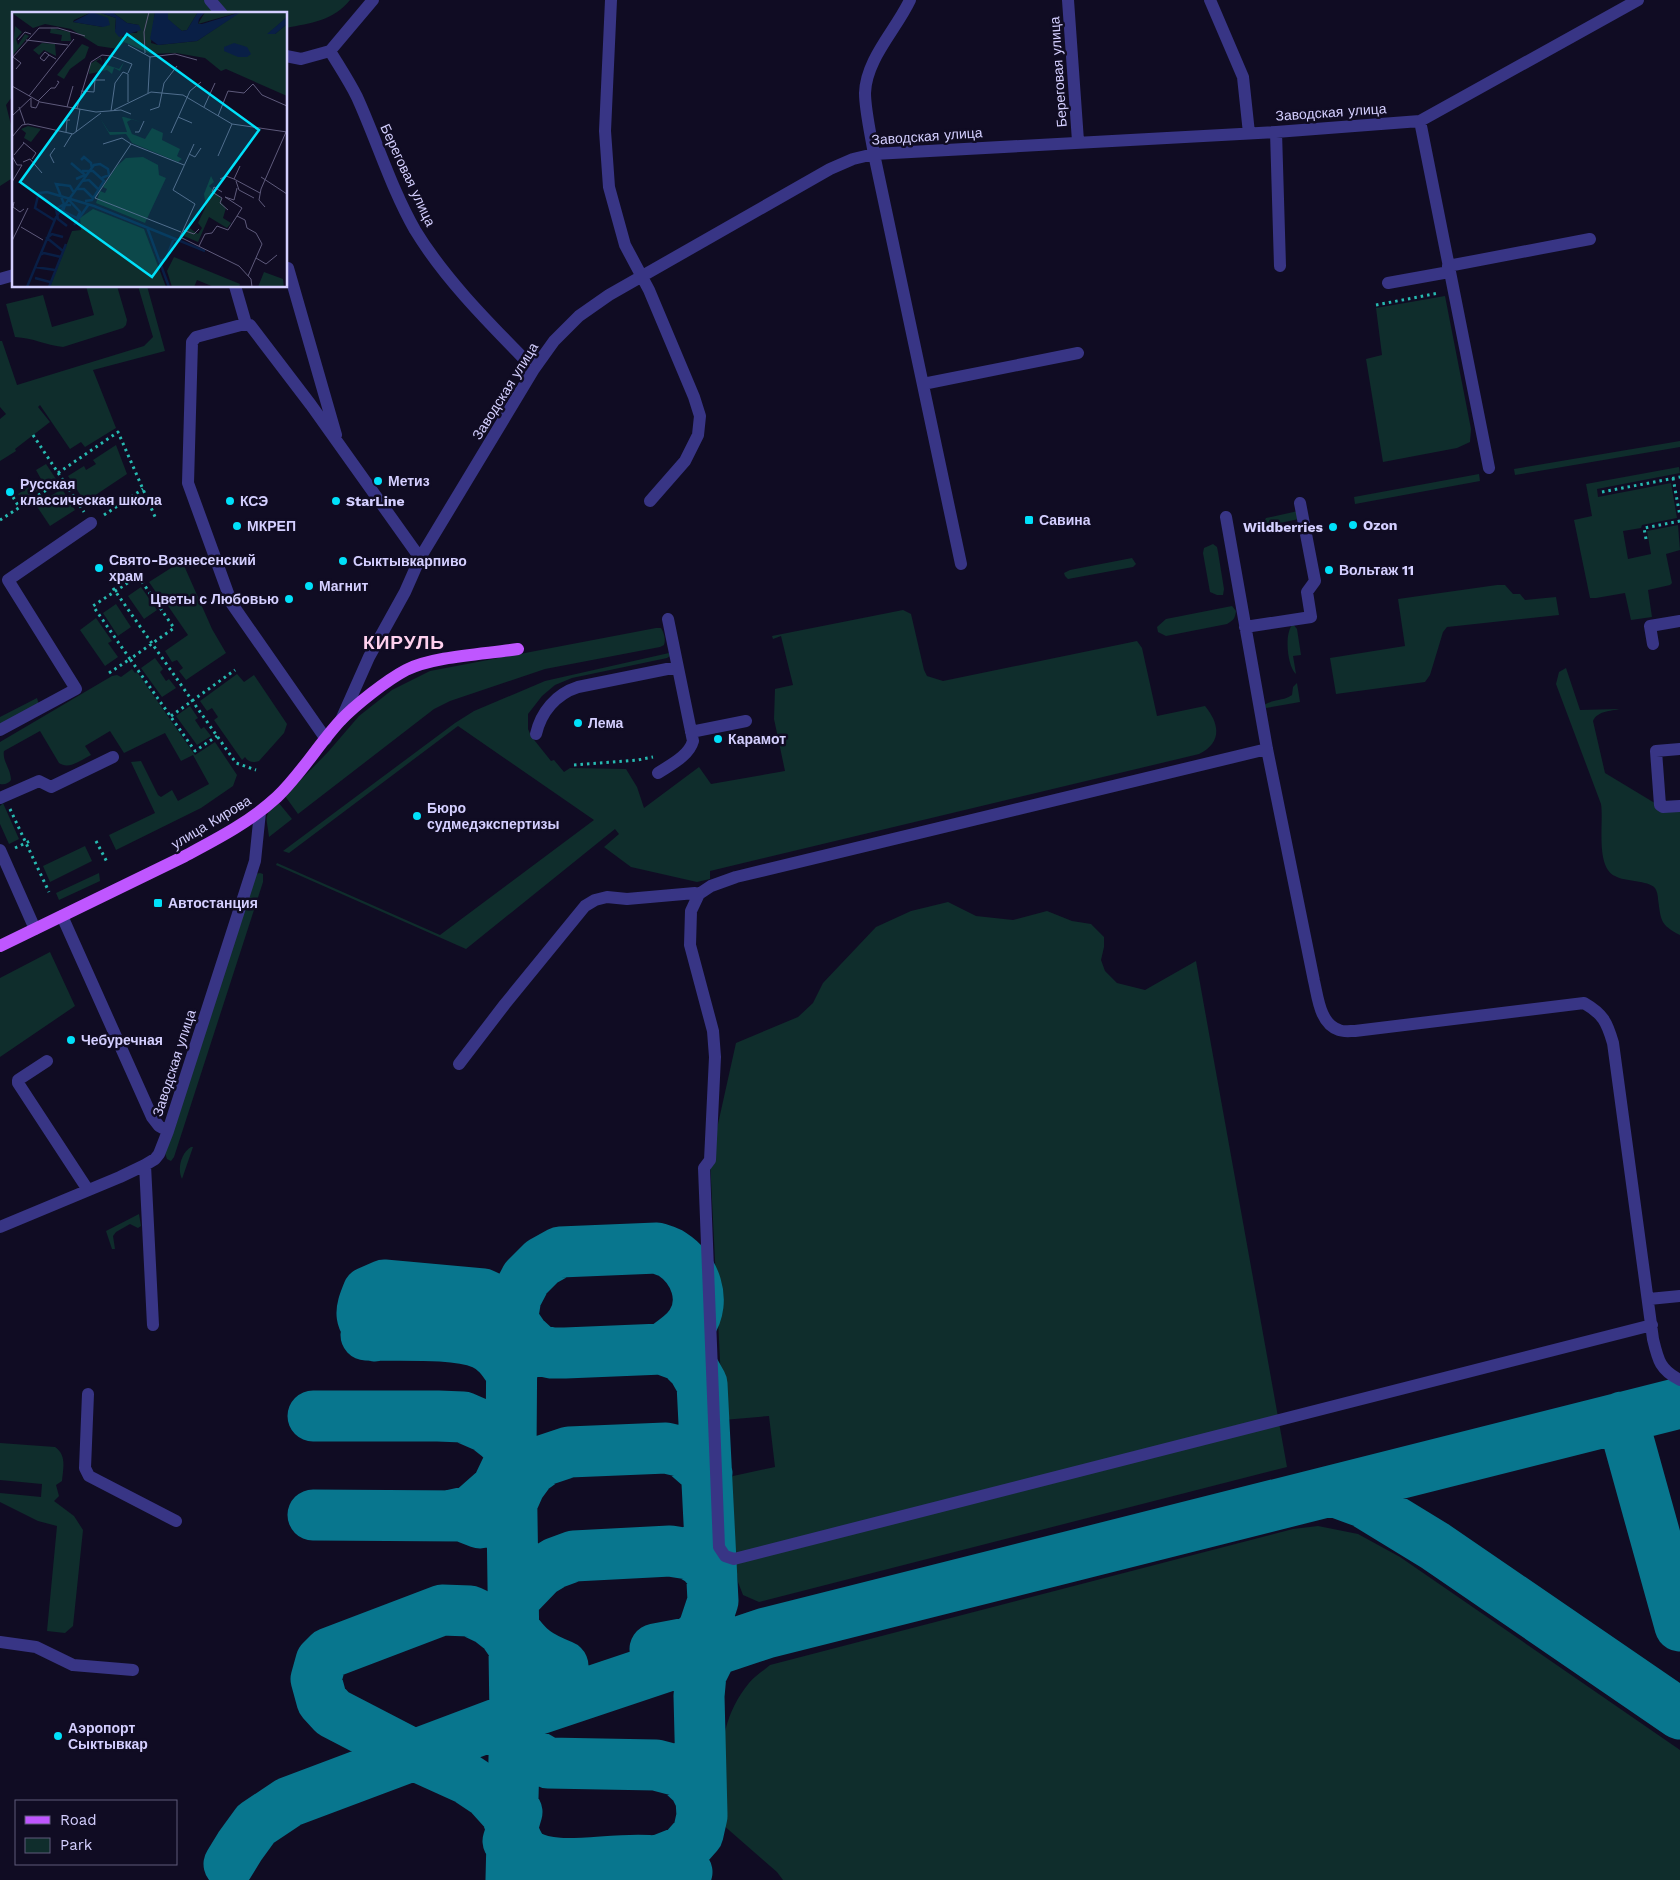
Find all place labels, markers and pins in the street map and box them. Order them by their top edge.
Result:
place label: Метиз [388,473,430,489]
marker: Метиз [372,475,384,487]
place label: Русская классическая школа [20,476,162,508]
marker: Русская классическая школа [4,486,16,498]
place label: КСЭ [240,493,268,509]
place label: StarLine [346,493,405,509]
marker: КСЭ [224,495,236,507]
marker: StarLine [330,495,342,507]
place label: Савина [1039,512,1091,528]
marker: Савина [1023,514,1035,526]
place label: Ozon [1363,517,1398,533]
place label: МКРЕП [247,518,296,534]
place label: Wildberries [1243,519,1324,535]
marker: Ozon [1347,519,1359,531]
marker: МКРЕП [231,520,243,532]
marker: Wildberries [1327,521,1339,533]
place label: Свято-Вознесенский храм [109,552,256,584]
place label: Сыктывкарпиво [353,553,467,569]
marker: Сыктывкарпиво [337,555,349,567]
marker: Свято-Вознесенский храм [93,562,105,574]
place label: Вольтаж 11 [1339,562,1414,578]
marker: Вольтаж 11 [1323,564,1335,576]
place label: Магнит [319,578,369,594]
marker: Магнит [303,580,315,592]
place label: Цветы с Любовью [150,591,279,607]
marker: Цветы с Любовью [283,593,295,605]
place label: Лема [588,715,624,731]
marker: Лема [572,717,584,729]
place label: Карамот [728,731,786,747]
marker: Карамот [712,733,724,745]
place label: Бюро судмедэкспертизы [427,800,559,832]
marker: Бюро судмедэкспертизы [411,810,423,822]
place label: Автостанция [168,895,258,911]
marker: Автостанция [152,897,164,909]
place label: Чебуречная [81,1032,163,1048]
marker: Чебуречная [65,1034,77,1046]
place label: Аэропорт Сыктывкар [68,1720,148,1752]
marker: Аэропорт Сыктывкар [52,1730,64,1742]

